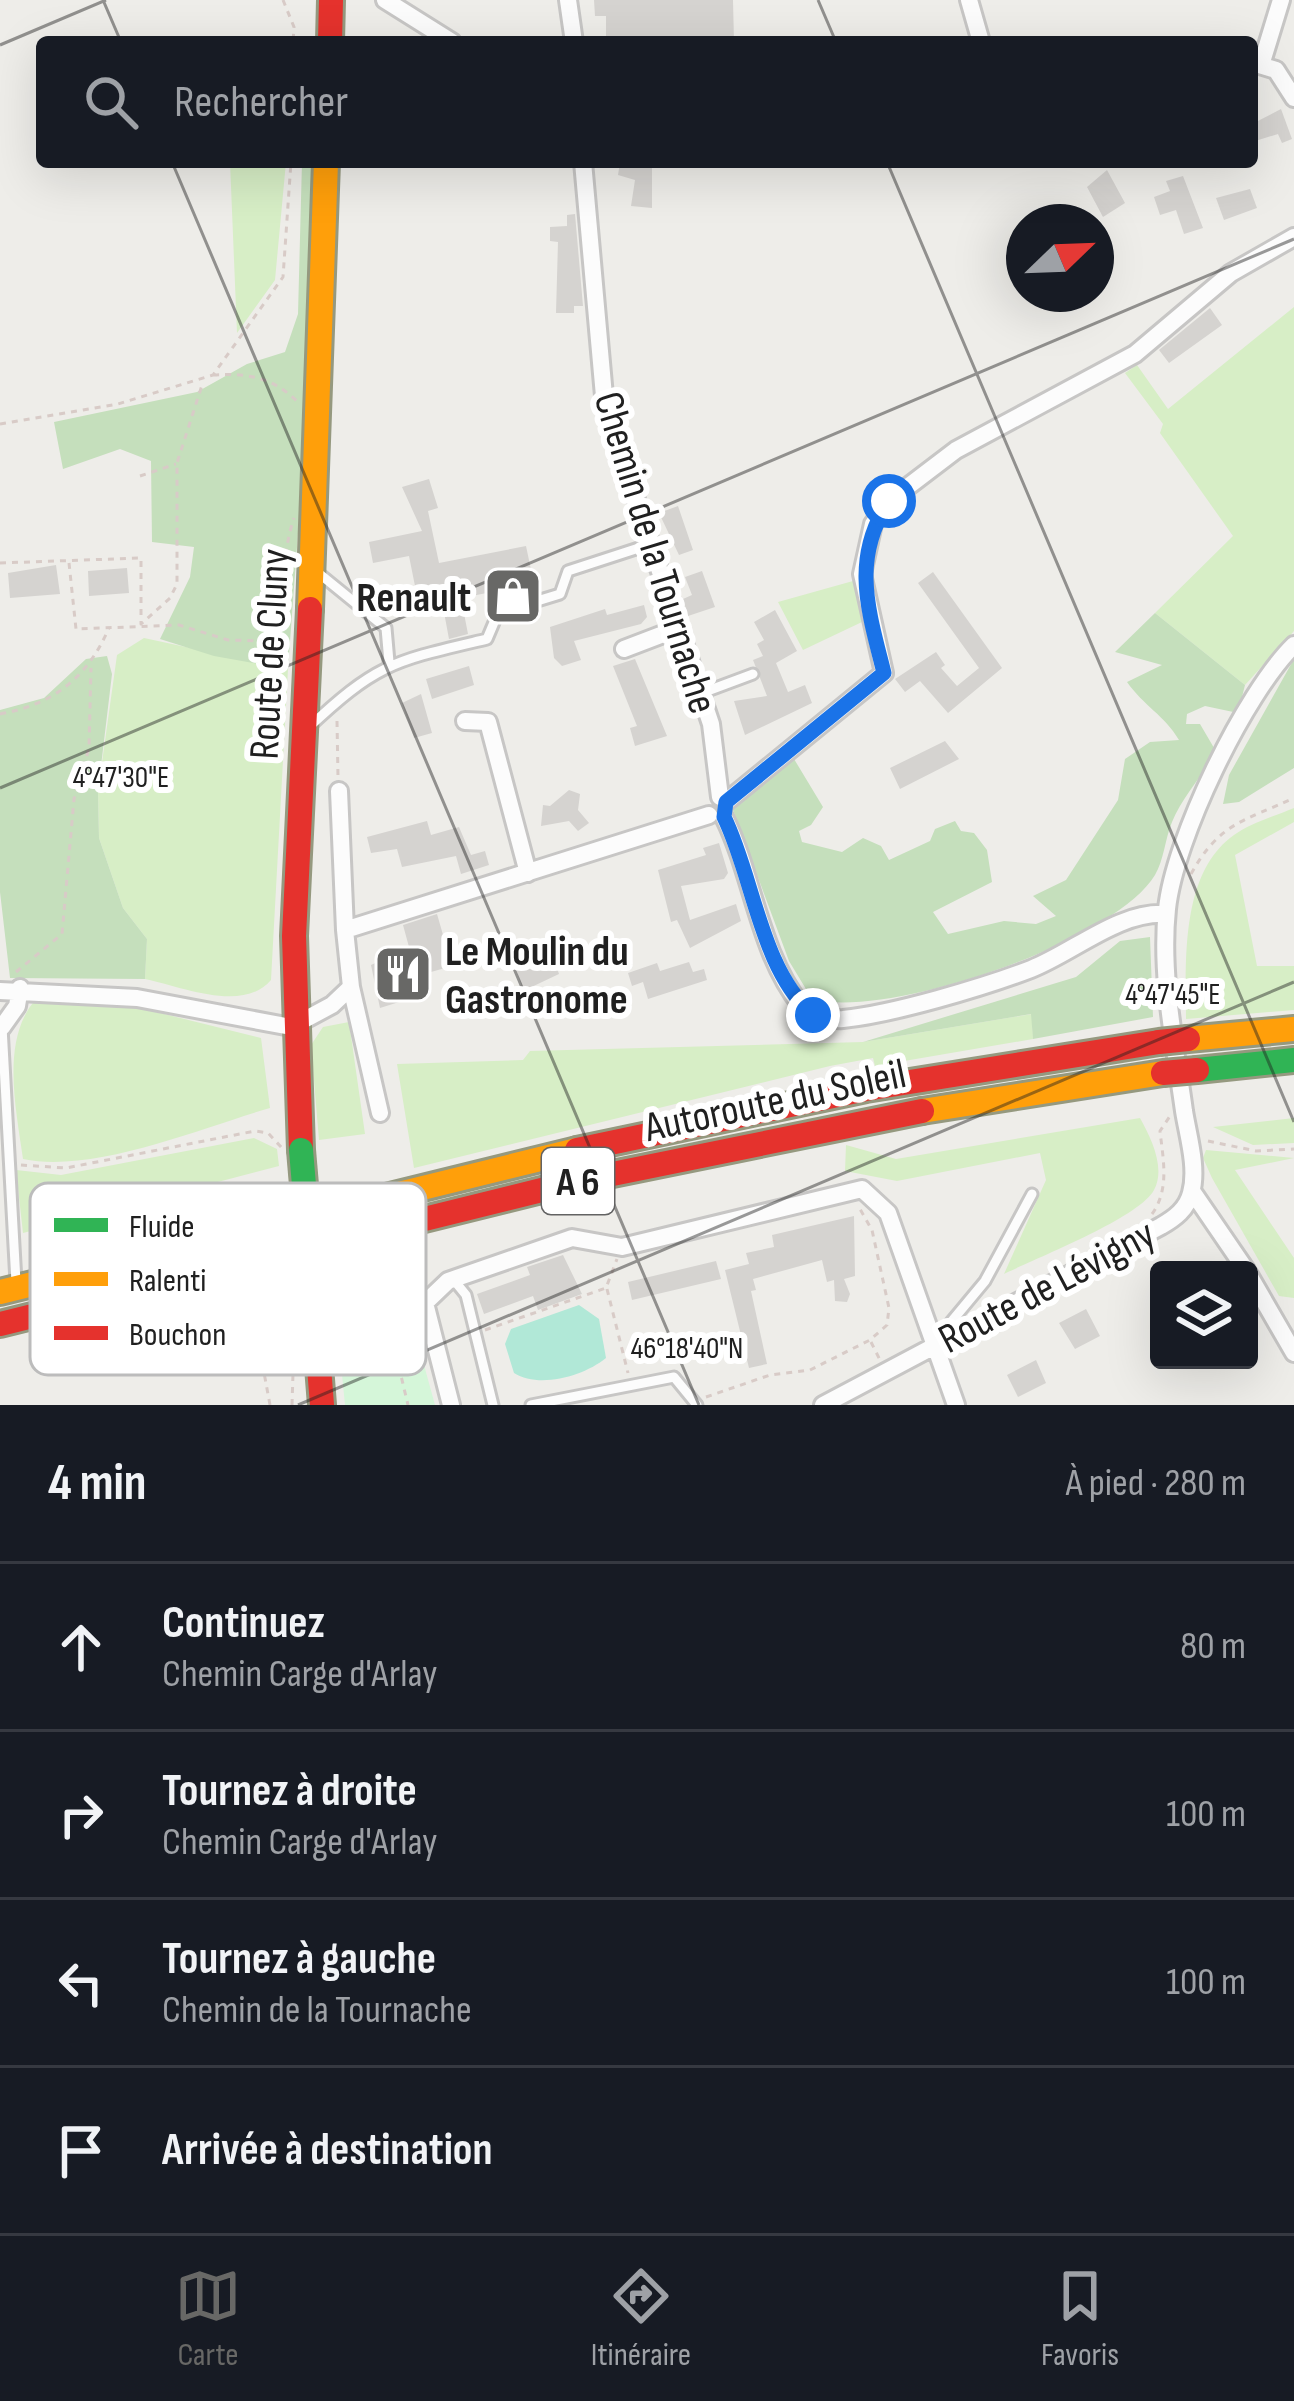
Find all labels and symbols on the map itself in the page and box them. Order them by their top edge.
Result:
north arrow [1006,204,1114,312]
street label: Chemin de la Tournache [581,386,728,720]
route start [862,474,916,528]
street label: Route de Cluny [240,548,301,761]
shop icon: Renault [482,565,544,627]
place label: Renault [356,573,471,624]
text: 4°47'30"E [73,760,169,796]
place label: Le Moulin du Gastronome [445,927,629,1026]
restaurant icon: Le Moulin du Gastronome [372,943,434,1005]
text: 4°47'45"E [1125,977,1221,1013]
route end [786,988,840,1042]
street label: Autoroute du Soleil [639,1049,911,1154]
road number: A 6 [542,1148,614,1214]
legend [30,1183,426,1375]
text: Fluide [129,1207,195,1247]
street label: Route de Lévigny [930,1209,1164,1365]
text: Ralenti [129,1261,206,1301]
text: Bouchon [129,1315,226,1355]
text: 46°18'40"N [631,1331,743,1367]

